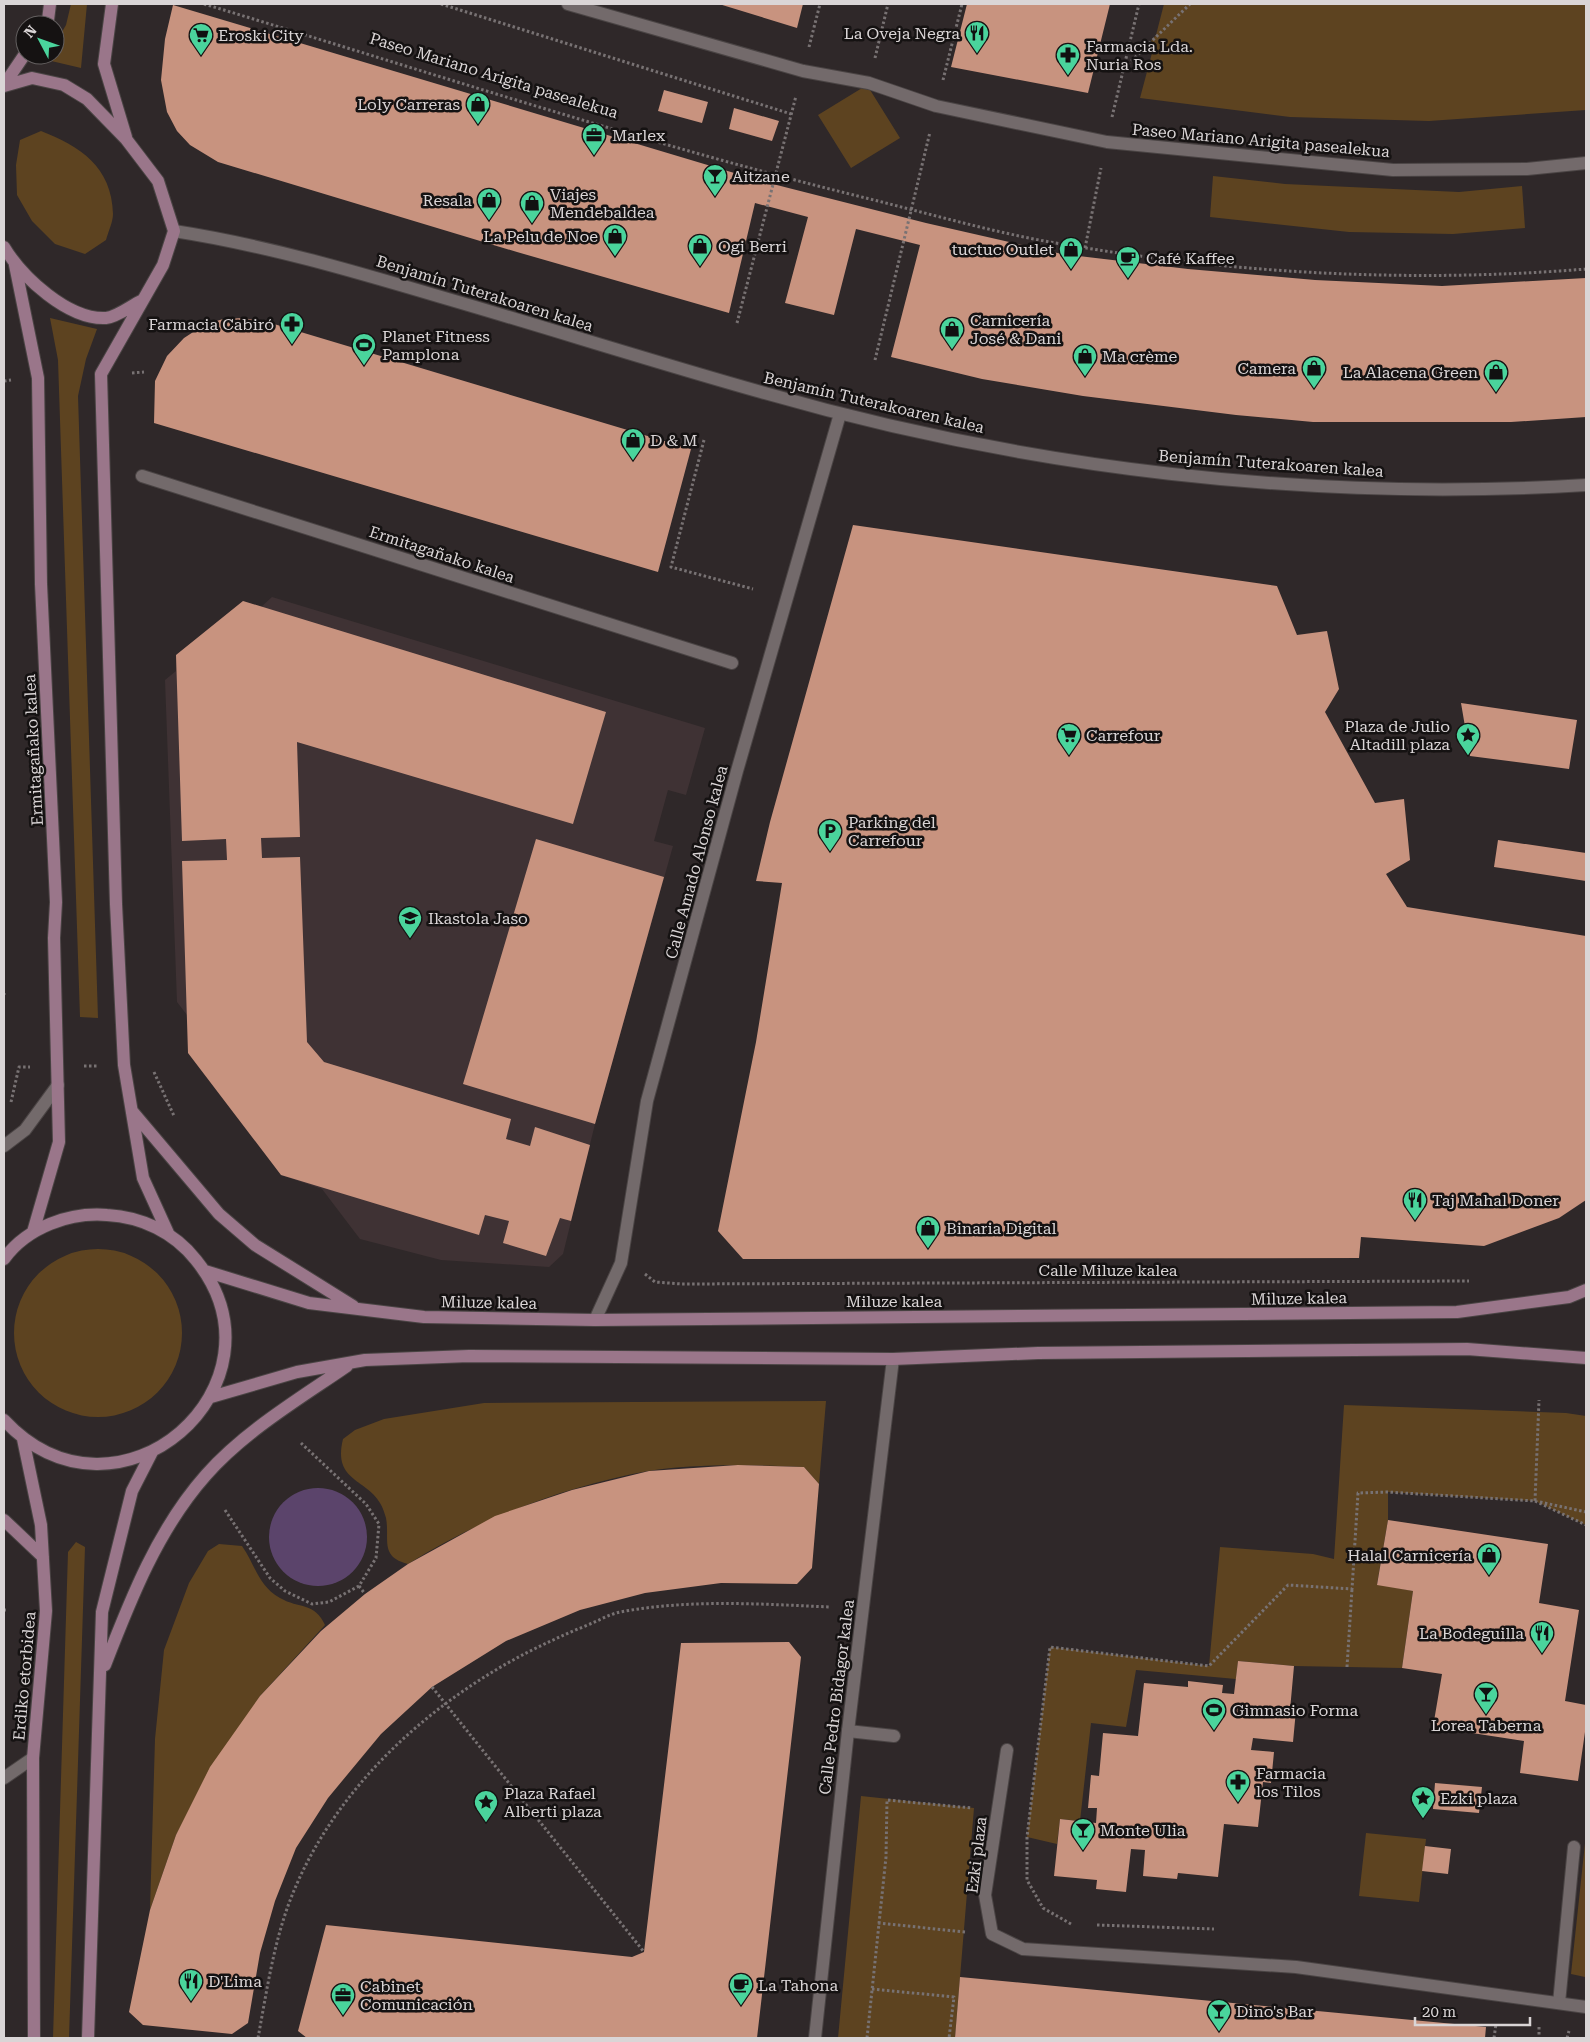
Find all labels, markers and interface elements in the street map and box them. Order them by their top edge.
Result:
north arrow [15,15,65,65]
restaurant icon: La Oveja Negra [964,20,990,54]
text: N [21,22,40,41]
supermarket icon: Eroski City [188,22,214,56]
place label: La Oveja Negra [844,24,960,43]
place label: Eroski City [218,26,304,45]
street label: Paseo Mariano Arigita pasealekua [367,29,621,122]
place label: Farmacia Lda. Nuria Ros [1086,37,1193,74]
pharmacy icon: Farmacia Lda. Nuria Ros [1055,42,1081,76]
shop icon: Loly Carreras [465,91,491,125]
place label: Loly Carreras [357,95,460,114]
street label: Paseo Mariano Arigita pasealekua [1131,120,1391,161]
office icon: Marlex [581,122,607,156]
place label: Marlex [612,126,666,145]
bar icon: Aitzane [702,163,728,197]
place label: Aitzane [732,167,790,186]
place label: Viajes Mendebaldea [550,185,655,222]
shop icon: Resala [476,187,502,221]
shop icon: Viajes Mendebaldea [519,190,545,224]
place label: Resala [423,191,472,210]
shop icon: La Pelu de Noe [602,223,628,257]
place label: La Pelu de Noe [483,227,598,246]
shop icon: Ogi Berri [687,233,713,267]
shop icon: tuctuc Outlet [1058,236,1084,270]
place label: Ogi Berri [718,237,787,256]
place label: tuctuc Outlet [952,240,1054,259]
cafe icon: Café Kaffee [1115,245,1141,279]
place label: Café Kaffee [1146,249,1235,268]
street label: Benjamín Tuterakoaren kalea [374,251,596,336]
pharmacy icon: Farmacia Cabiró [279,311,305,345]
place label: Carnicería José & Dani [970,311,1061,348]
place label: Farmacia Cabiró [148,315,274,334]
shop icon: Carnicería José & Dani [939,316,965,350]
place label: Planet Fitness Pamplona [382,327,490,364]
sports icon: Planet Fitness Pamplona [351,332,377,366]
shop icon: Ma crème [1072,343,1098,377]
place label: Ma crème [1102,347,1178,366]
shop icon: Camera [1301,355,1327,389]
place label: Camera [1237,359,1296,378]
shop icon: La Alacena Green [1483,359,1509,393]
place label: La Alacena Green [1343,363,1478,382]
street label: Benjamín Tuterakoaren kalea [762,368,986,437]
shop icon: D & M [620,427,646,461]
place label: D & M [650,431,698,450]
street label: Benjamín Tuterakoaren kalea [1158,446,1385,481]
street label: Ermitagañako kalea [367,522,517,587]
street label: Ermitagañako kalea [20,673,47,826]
place label: Plaza de Julio Altadill plaza [1344,717,1450,754]
supermarket icon: Carrefour [1056,722,1082,756]
place icon: Plaza de Julio Altadill plaza [1455,722,1481,756]
place label: Carrefour [1086,726,1161,745]
street label: Calle Amado Alonso kalea [661,763,732,961]
place label: Parking del Carrefour [848,813,936,850]
parking icon: Parking del Carrefour [817,818,843,852]
school or university icon: Ikastola Jaso [397,905,423,939]
place label: Ikastola Jaso [428,909,528,928]
restaurant icon: Taj Mahal Doner [1402,1187,1428,1221]
place label: Taj Mahal Doner [1432,1191,1559,1210]
shop icon: Binaria Digital [915,1215,941,1249]
place label: Binaria Digital [946,1219,1056,1238]
street label: Calle Miluze kalea [1038,1261,1178,1280]
street label: Miluze kalea [1251,1288,1348,1309]
street label: Miluze kalea [441,1292,538,1313]
street label: Miluze kalea [846,1292,942,1311]
shop icon: Halal Carnicería [1476,1542,1502,1576]
place label: Halal Carnicería [1347,1546,1472,1565]
street label: Calle Pedro Bidagor kalea [815,1598,858,1796]
street label: Erdiko etorbidea [9,1610,40,1741]
restaurant icon: La Bodeguilla [1529,1620,1555,1654]
place label: La Bodeguilla [1419,1624,1524,1643]
bar icon: Lorea Taberna [1473,1681,1499,1715]
sports icon: Gimnasio Forma [1201,1697,1227,1731]
place label: Gimnasio Forma [1232,1701,1359,1720]
place label: Lorea Taberna [1431,1716,1542,1735]
place label: Farmacia los Tilos [1256,1764,1326,1801]
pharmacy icon: Farmacia los Tilos [1225,1769,1251,1803]
place label: Plaza Rafael Alberti plaza [504,1784,602,1821]
place icon: Ezki plaza [1410,1785,1436,1819]
place icon: Plaza Rafael Alberti plaza [473,1789,499,1823]
place label: Ezki plaza [1440,1789,1518,1808]
street label: Ezki plaza [962,1815,991,1895]
bar icon: Monte Ulia [1070,1817,1096,1851]
place label: Monte Ulia [1100,1821,1186,1840]
restaurant icon: D'Lima [178,1968,204,2002]
place label: D'Lima [208,1972,262,1991]
cafe icon: La Tahona [728,1972,754,2006]
place label: La Tahona [758,1976,839,1995]
place label: Cabinet Comunicación [360,1977,473,2014]
office icon: Cabinet Comunicación [330,1982,356,2016]
scale bar [1415,1994,1530,2026]
bar icon: Dino's Bar [1206,1998,1232,2032]
place label: Dino's Bar [1236,2002,1314,2021]
text: 20 m [1422,2003,1457,2021]

